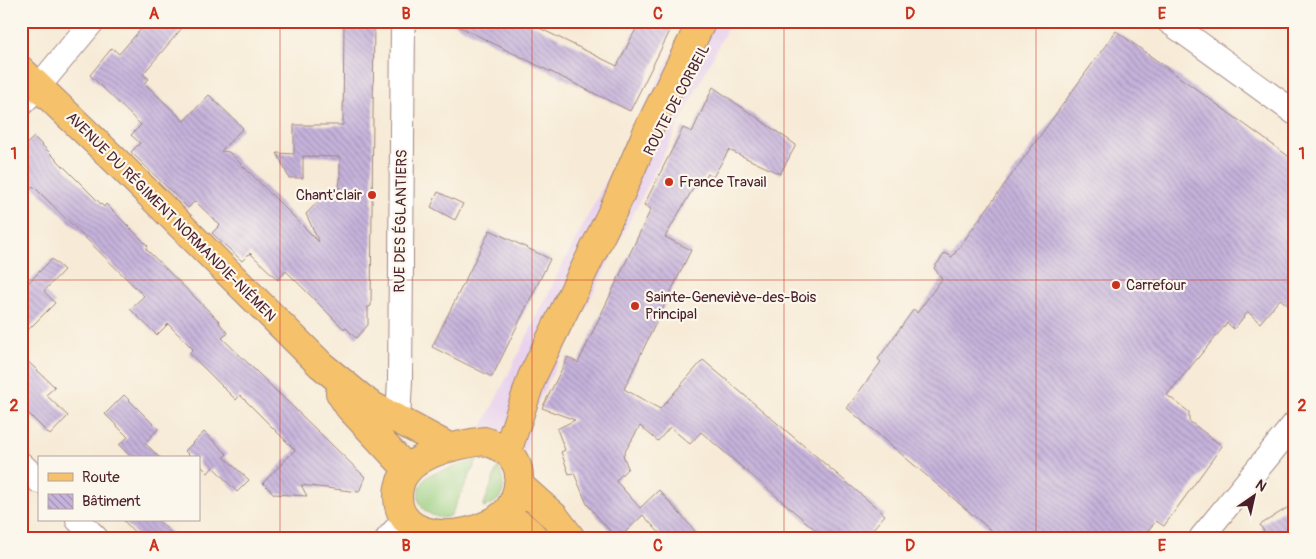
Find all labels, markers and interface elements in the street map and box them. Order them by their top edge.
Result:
text: A [149,4,160,24]
text: B [401,4,411,24]
text: C [653,4,663,24]
text: D [905,4,915,24]
text: E [1158,4,1167,24]
street label: ROUTE DE CORBEIL [640,41,714,159]
street label: AVENUE DU RÉGIMENT NORMANDIE-NIÉMEN [62,108,280,326]
text: 1 [11,144,17,164]
text: 1 [1299,144,1305,164]
street label: RUE DES ÉGLANTIERS [390,149,412,293]
place label: France Travail [679,173,767,192]
marker: France Travail [663,176,675,188]
place label: Chant'clair [296,186,363,205]
marker: Chant'clair [366,189,378,201]
place label: Carrefour [1126,276,1187,295]
marker: Carrefour [1110,279,1122,291]
place label: Sainte-Geneviève-des-Bois Principal [645,288,816,324]
marker: Sainte-Geneviève-des-Bois Principal [629,300,641,312]
text: 2 [10,396,19,416]
text: 2 [1298,396,1307,416]
legend [38,456,200,522]
text: Route [82,468,120,487]
north arrow [1228,472,1278,522]
text: N [1252,476,1270,495]
text: Bâtiment [82,492,142,511]
text: A [149,536,160,556]
text: B [401,536,411,556]
text: C [653,536,663,556]
text: D [905,536,915,556]
text: E [1158,536,1167,556]

